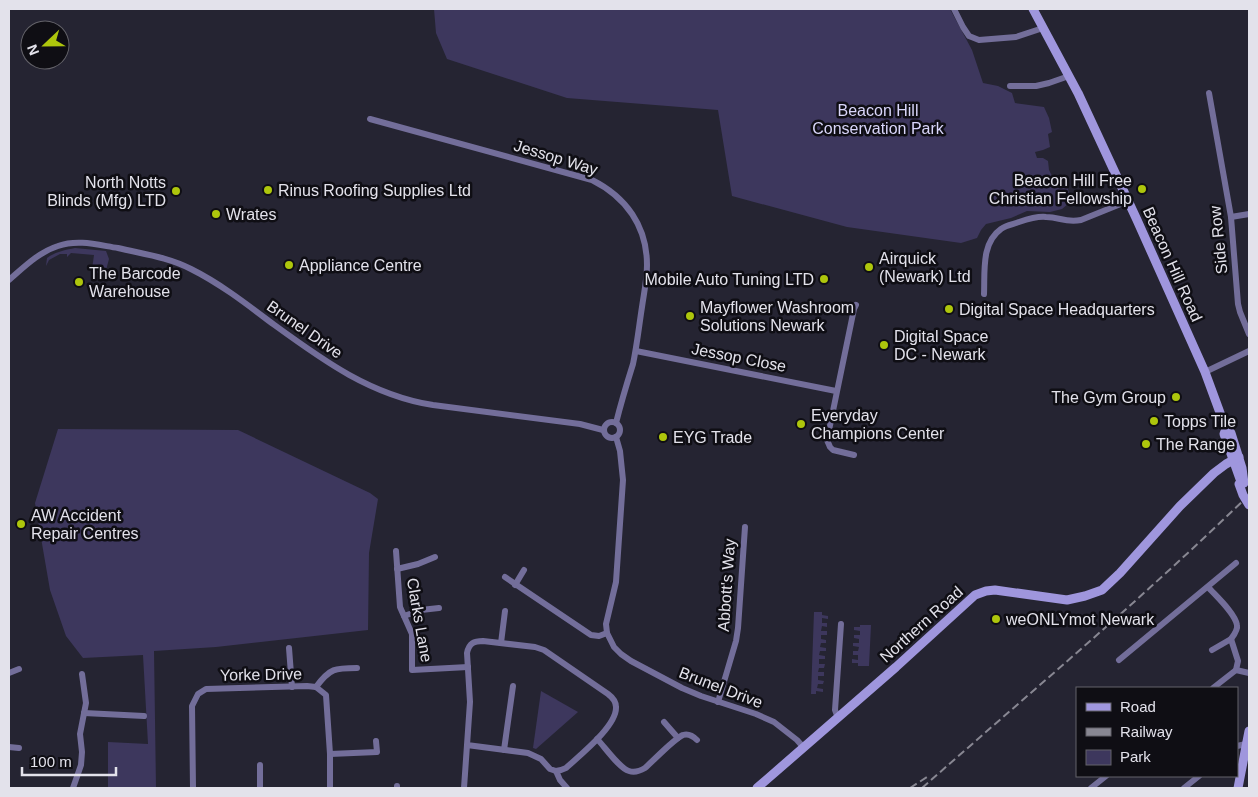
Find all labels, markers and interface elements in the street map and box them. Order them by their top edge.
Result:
north arrow [20,20,70,70]
text: N [24,42,42,58]
park label: Beacon Hill Conservation Park [812,102,945,137]
street label: Jessop Way [512,137,600,178]
place label: Beacon Hill Free Christian Fellowship [989,172,1132,207]
place label: North Notts Blinds (Mfg) LTD [47,174,166,209]
place label: Rinus Roofing Supplies Ltd [278,182,471,199]
marker: Beacon Hill Free Christian Fellowship [1136,183,1148,195]
marker: Rinus Roofing Supplies Ltd [262,184,274,196]
marker: North Notts Blinds (Mfg) LTD [170,185,182,197]
street label: Beacon Hill Road [1140,204,1205,324]
street label: Side Row [1206,205,1231,275]
place label: Wrates [226,206,276,223]
marker: Wrates [210,208,222,220]
place label: Airquick (Newark) Ltd [879,250,971,285]
place label: Appliance Centre [299,257,422,274]
marker: Appliance Centre [283,259,295,271]
marker: Airquick (Newark) Ltd [863,261,875,273]
place label: The Barcode Warehouse [89,265,181,300]
place label: Mobile Auto Tuning LTD [644,271,814,288]
marker: Mobile Auto Tuning LTD [818,273,830,285]
marker: The Barcode Warehouse [73,276,85,288]
street label: Brunel Drive [264,297,346,362]
place label: Mayflower Washroom Solutions Newark [700,299,854,334]
place label: Digital Space Headquarters [959,301,1155,318]
marker: Digital Space Headquarters [943,303,955,315]
marker: Mayflower Washroom Solutions Newark [684,310,696,322]
place label: Digital Space DC - Newark [894,328,988,363]
marker: Digital Space DC - Newark [878,339,890,351]
street label: Jessop Close [690,340,788,375]
place label: The Gym Group [1051,389,1166,406]
marker: The Gym Group [1170,391,1182,403]
place label: Everyday Champions Center [811,407,945,442]
place label: Topps Tile [1164,413,1236,430]
marker: Topps Tile [1148,415,1160,427]
marker: Everyday Champions Center [795,418,807,430]
place label: EYG Trade [673,429,752,446]
marker: EYG Trade [657,431,669,443]
place label: The Range [1156,436,1235,453]
marker: The Range [1140,438,1152,450]
place label: AW Accident Repair Centres [31,507,139,542]
marker: AW Accident Repair Centres [15,518,27,530]
street label: Abbott's Way [715,538,738,632]
street label: Clarks Lane [404,577,435,664]
street label: Northern Road [877,583,966,666]
place label: weONLYmot Newark [1005,611,1155,628]
marker: weONLYmot Newark [990,613,1002,625]
street label: Brunel Drive [677,664,765,711]
street label: Yorke Drive [220,665,302,684]
legend [1076,687,1238,777]
text: Road [1120,698,1156,715]
text: Railway [1120,723,1173,740]
scale bar [22,744,116,776]
text: Park [1120,748,1151,765]
text: 100 m [30,753,72,770]

